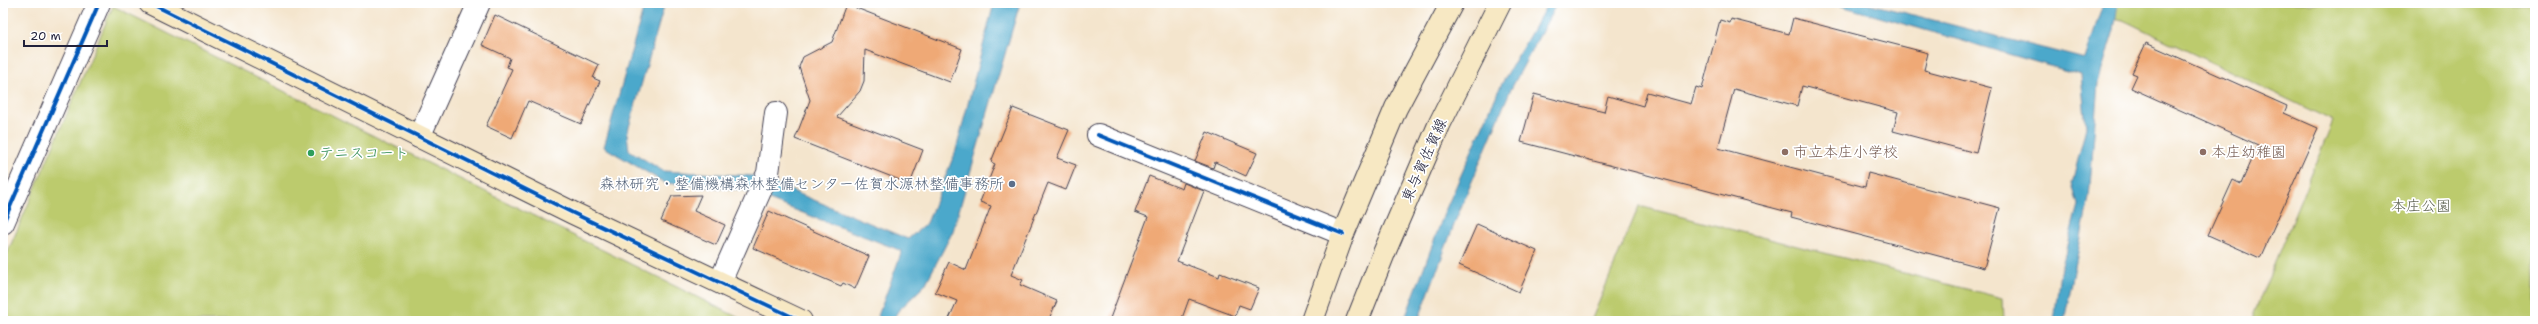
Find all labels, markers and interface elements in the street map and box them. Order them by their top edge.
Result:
scale bar [24,22,107,48]
text: 20 m [30,28,61,44]
street label: 東与賀佐賀線 [1397,115,1451,205]
place label: 市立本庄小学校 [1793,142,1898,162]
place label: 本庄幼稚園 [2211,142,2286,162]
place label: テニスコート [319,143,409,163]
marker: 市立本庄小学校 [1780,147,1790,157]
marker: 本庄幼稚園 [2198,147,2208,157]
marker: テニスコート [306,148,316,158]
place label: 森林研究・整備機構森林整備センター佐賀水源林整備事務所 [600,174,1004,194]
marker: 森林研究・整備機構森林整備センター佐賀水源林整備事務所 [1007,179,1017,189]
park label: 本庄公園 [2391,196,2451,216]

